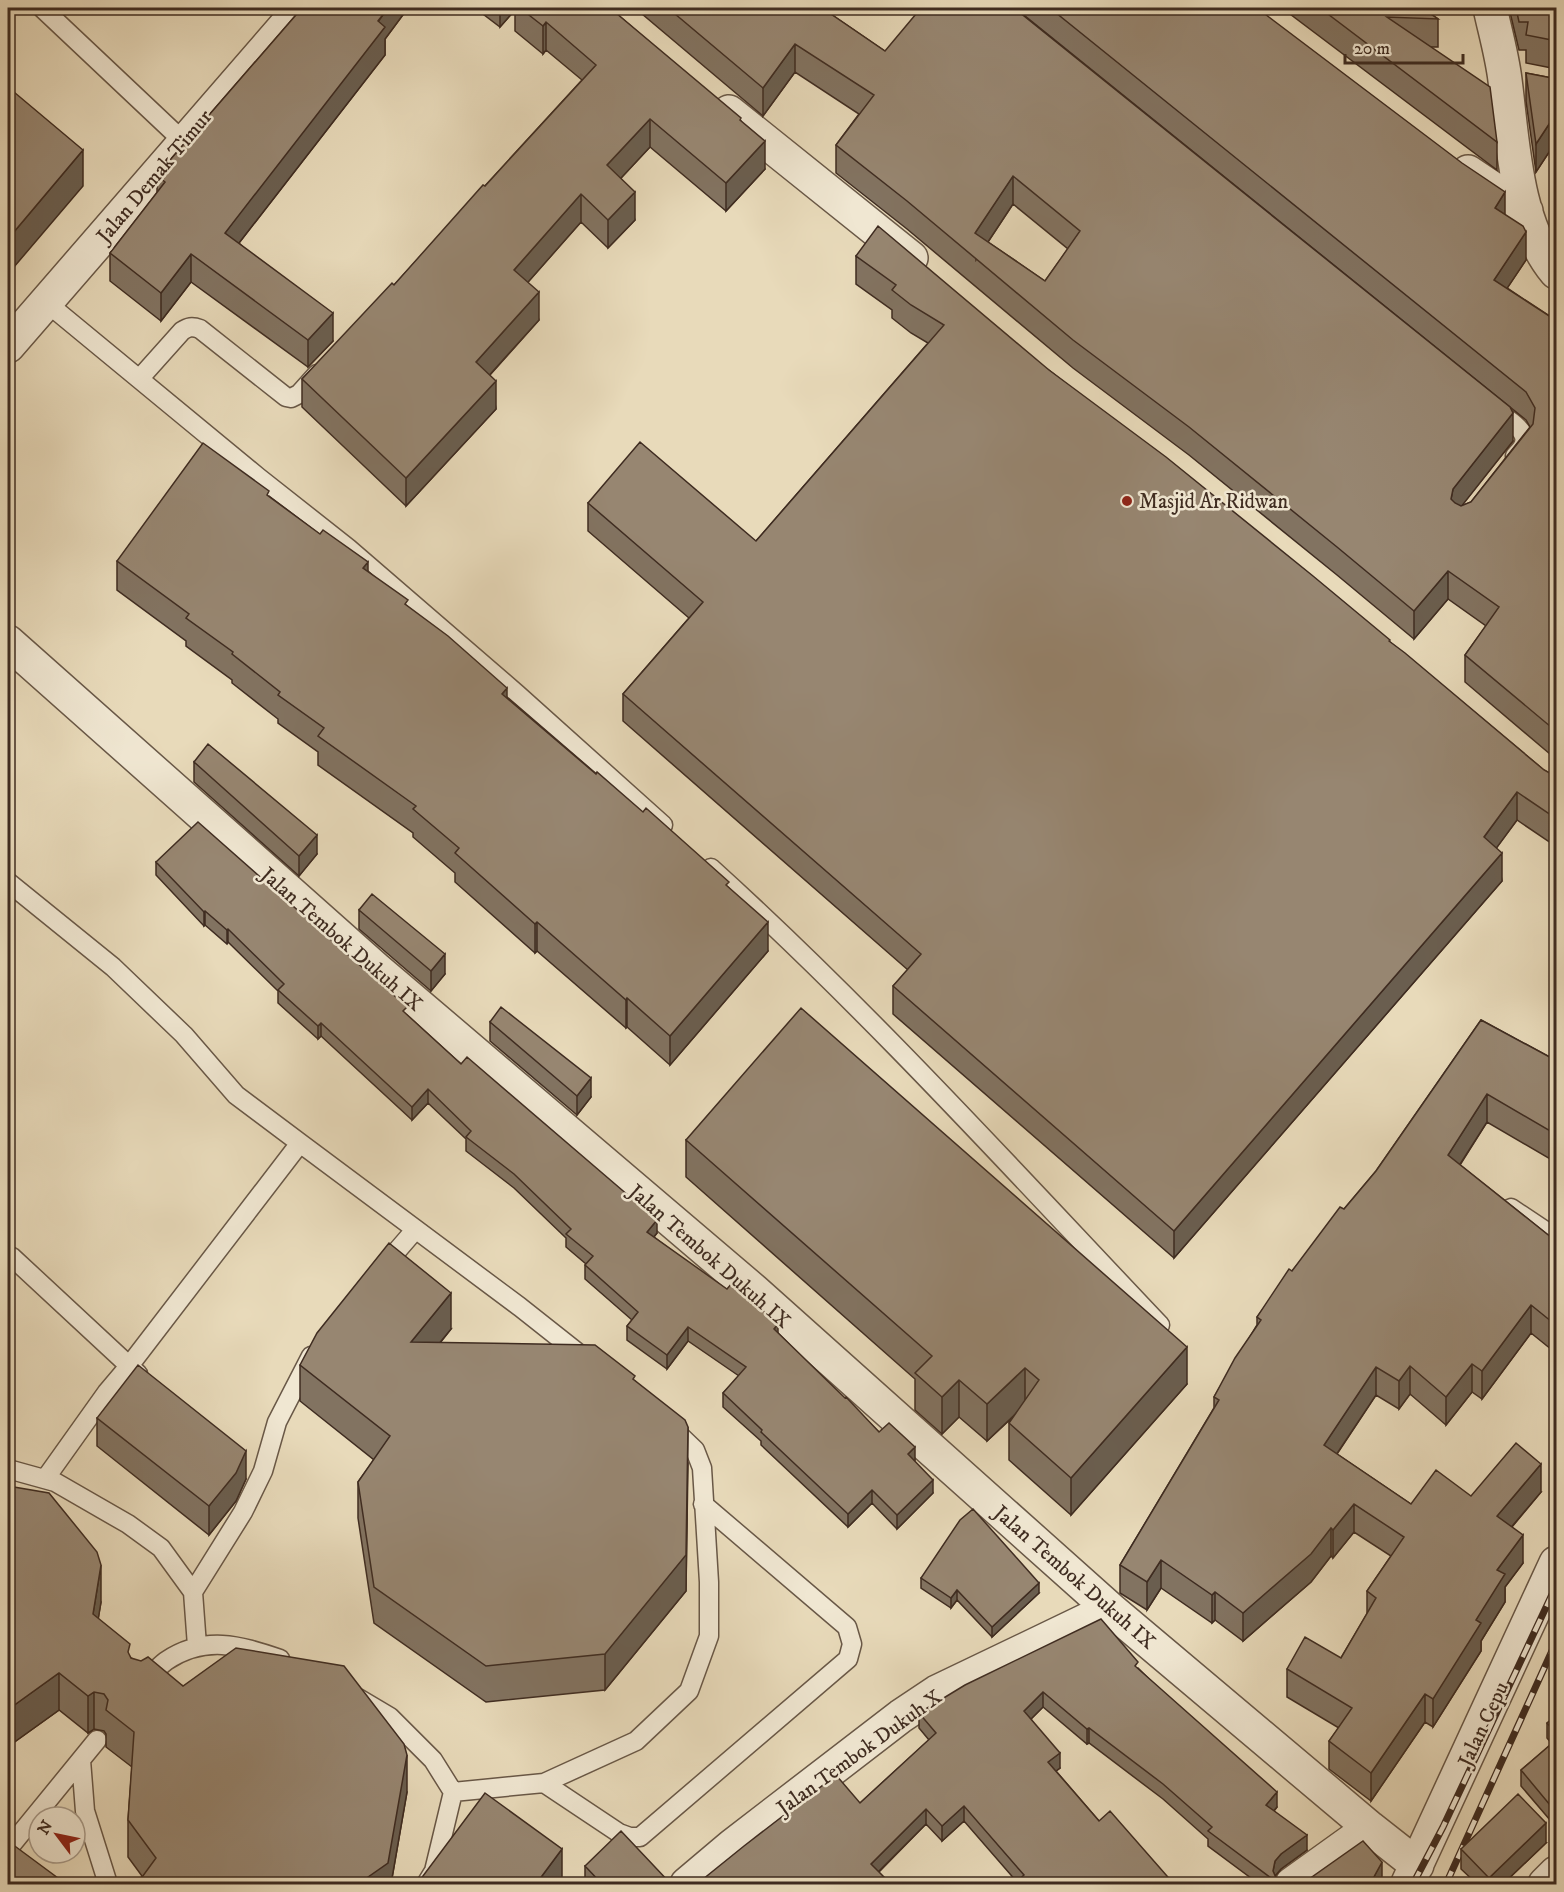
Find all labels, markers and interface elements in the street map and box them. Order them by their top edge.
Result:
scale bar [1345,27,1464,65]
text: 20 m [1354,38,1390,60]
street label: Jalan Demak Timur [90,104,218,250]
place label: Masjid Ar Ridwan [1139,489,1288,515]
marker: Masjid Ar Ridwan [1120,494,1134,508]
street label: Jalan Tembok Dukuh IX [253,861,428,1017]
street label: Jalan Tembok Dukuh IX [621,1178,796,1334]
street label: Jalan Tembok Dukuh IX [986,1499,1161,1655]
street label: Jalan Cepu [1452,1678,1515,1773]
street label: Jalan Tembok Dukuh X [770,1684,947,1823]
north arrow [27,1805,87,1865]
text: N [33,1817,57,1838]

